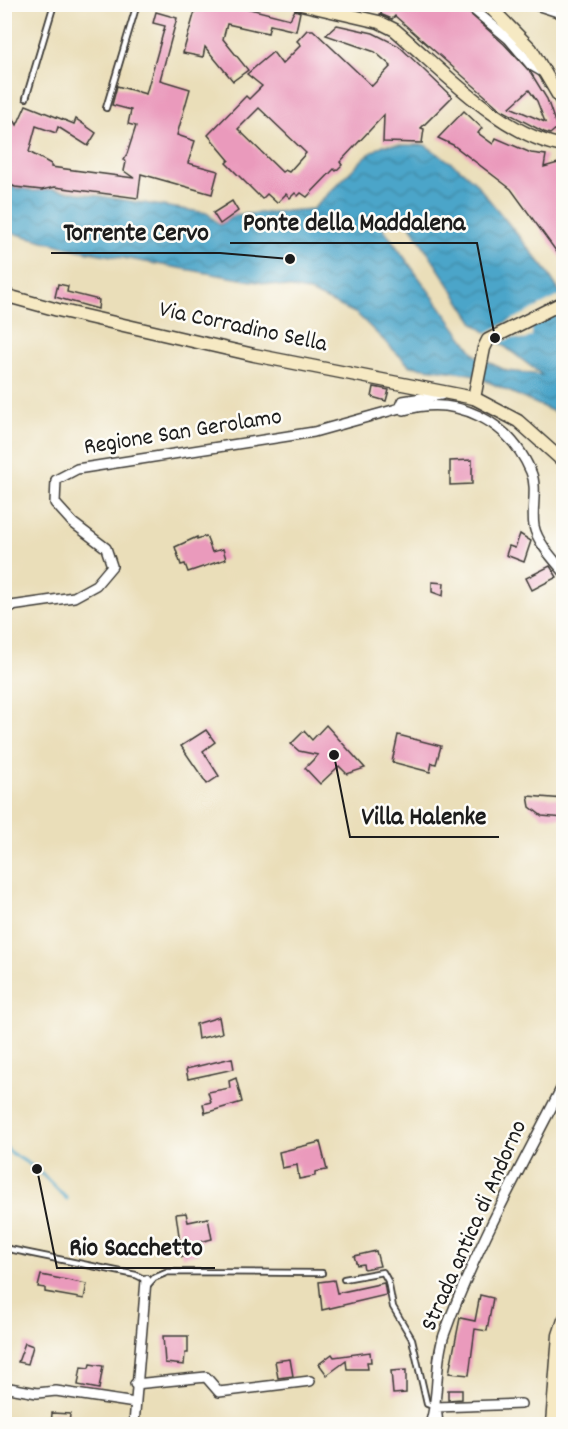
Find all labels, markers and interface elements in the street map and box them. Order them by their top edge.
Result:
callout: Ponte della Maddalena [230,199,477,243]
text: Ponte della Maddalena [243,206,466,243]
callout: Torrente Cervo [51,209,220,253]
text: Torrente Cervo [63,216,209,253]
street label: Via Corradino Sella [156,294,331,363]
street label: Regione San Gerolamo [82,401,284,465]
callout: Villa Halenke [350,793,499,837]
text: Villa Halenke [361,800,487,837]
street label: Strada antica di Andorno [413,1115,537,1337]
callout: Rio Sacchetto [57,1224,215,1268]
text: Rio Sacchetto [69,1231,203,1268]

